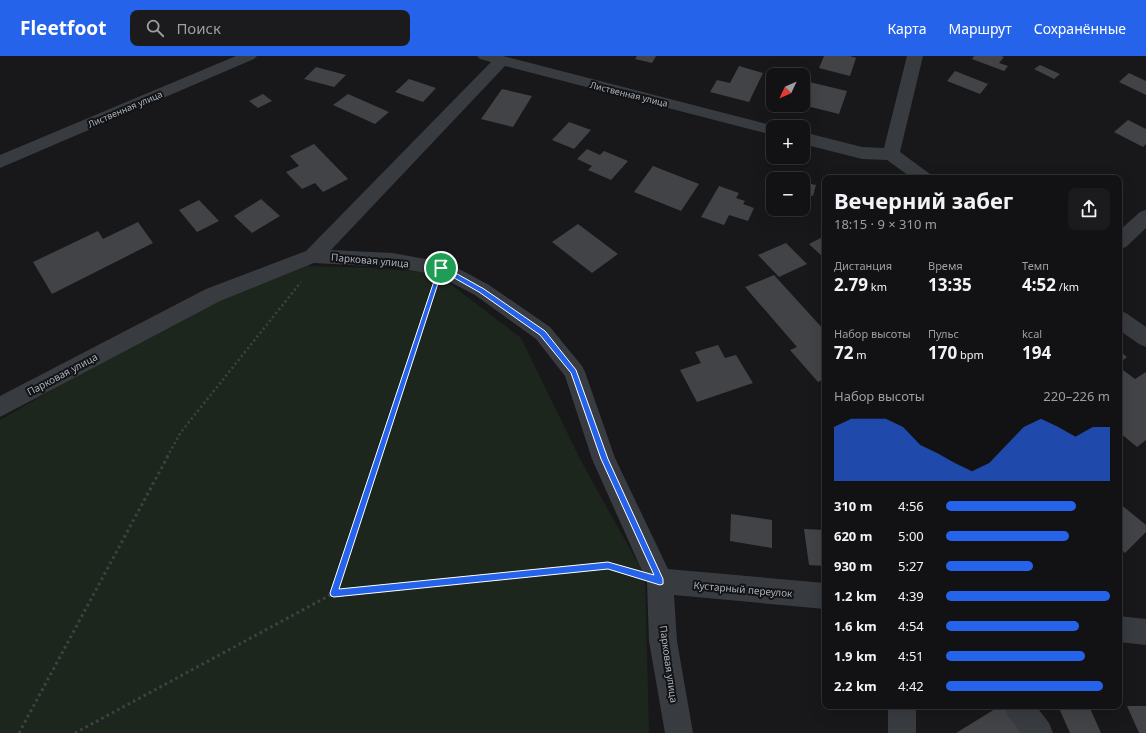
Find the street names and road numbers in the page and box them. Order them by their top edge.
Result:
street label: Лиственная улица [589,78,669,110]
street label: Лиственная улица [86,87,164,131]
street label: Парковая улица [331,250,409,270]
street label: Парковая улица [24,350,100,398]
street label: Кустарный переулок [693,578,794,600]
street label: Парковая улица [657,624,681,704]

